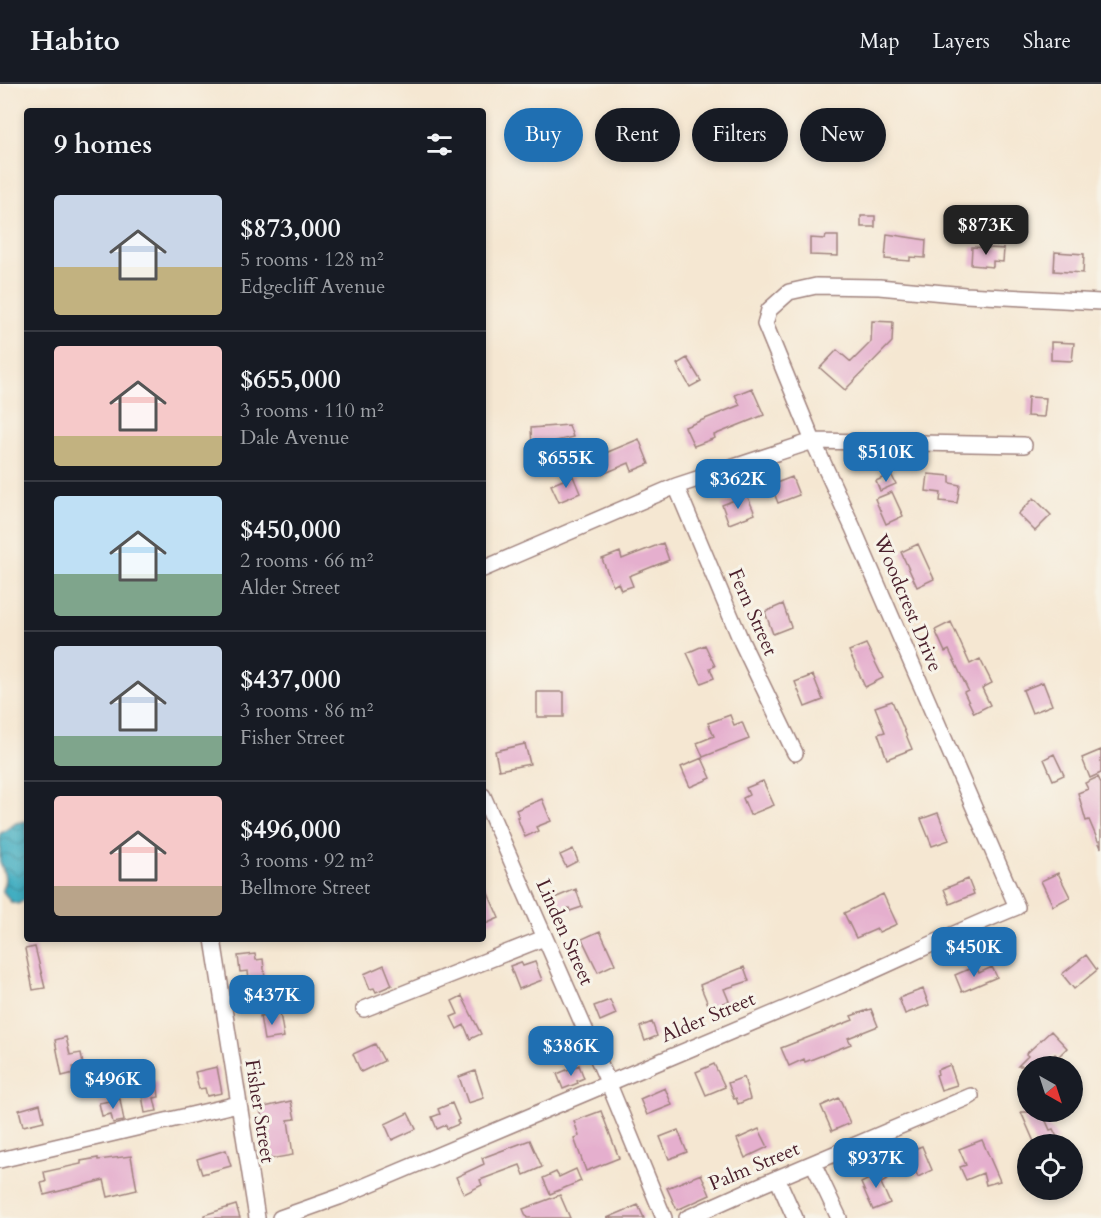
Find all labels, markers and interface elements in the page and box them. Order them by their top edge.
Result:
text: Habito [30,22,120,60]
text: Map [860,27,900,56]
text: Layers [933,27,990,56]
text: Share [1023,27,1071,56]
chip: Buy [504,108,583,162]
chip: Rent [595,108,680,162]
chip: Filters [692,108,788,162]
chip: New [800,108,886,162]
text: 9 homes [54,127,152,162]
icon: filters [423,128,456,161]
pin: $873K [944,205,1028,256]
text: $873,000 [240,211,341,246]
text: $873K [957,211,1015,238]
icon: home [102,219,174,291]
text: 5 rooms · 128 m² [240,246,384,273]
text: Edgecliff Avenue [240,273,385,300]
text: $655,000 [240,362,341,397]
icon: home [102,370,174,442]
text: 3 rooms · 110 m² [240,397,384,424]
text: Dale Avenue [240,424,349,451]
pin: $510K [844,432,928,483]
pin: $655K [524,438,608,489]
text: $510K [857,438,915,465]
text: $655K [537,444,595,471]
pin: $362K [696,459,780,510]
text: $362K [709,465,767,492]
text: $450,000 [240,512,341,547]
icon: home [102,520,174,592]
street label: Woodcrest Drive [867,529,949,676]
text: 2 rooms · 66 m² [240,547,373,574]
street label: Fern Street [722,564,784,660]
text: Alder Street [240,574,340,601]
text: $437,000 [240,662,341,697]
icon: home [102,670,174,742]
text: 3 rooms · 86 m² [240,697,373,724]
text: Fisher Street [240,724,345,751]
text: $496,000 [240,812,341,847]
icon: home [102,820,174,892]
text: 3 rooms · 92 m² [240,847,373,874]
text: Bellmore Street [240,874,370,901]
street label: Linden Street [530,875,601,990]
pin: $450K [932,927,1016,978]
text: $450K [945,933,1003,960]
pin: $437K [230,975,314,1026]
text: $437K [243,981,301,1008]
street label: Alder Street [657,985,760,1049]
pin: $386K [529,1026,613,1077]
text: $386K [542,1032,600,1059]
north arrow [1017,1056,1083,1122]
map controls [1017,1056,1083,1200]
street label: Fisher Street [238,1057,282,1165]
pin: $496K [71,1059,155,1110]
text: $496K [84,1065,142,1092]
button: locate [1017,1134,1083,1200]
street label: Palm Street [705,1135,804,1197]
pin: $937K [834,1138,918,1189]
text: $937K [847,1144,905,1171]

